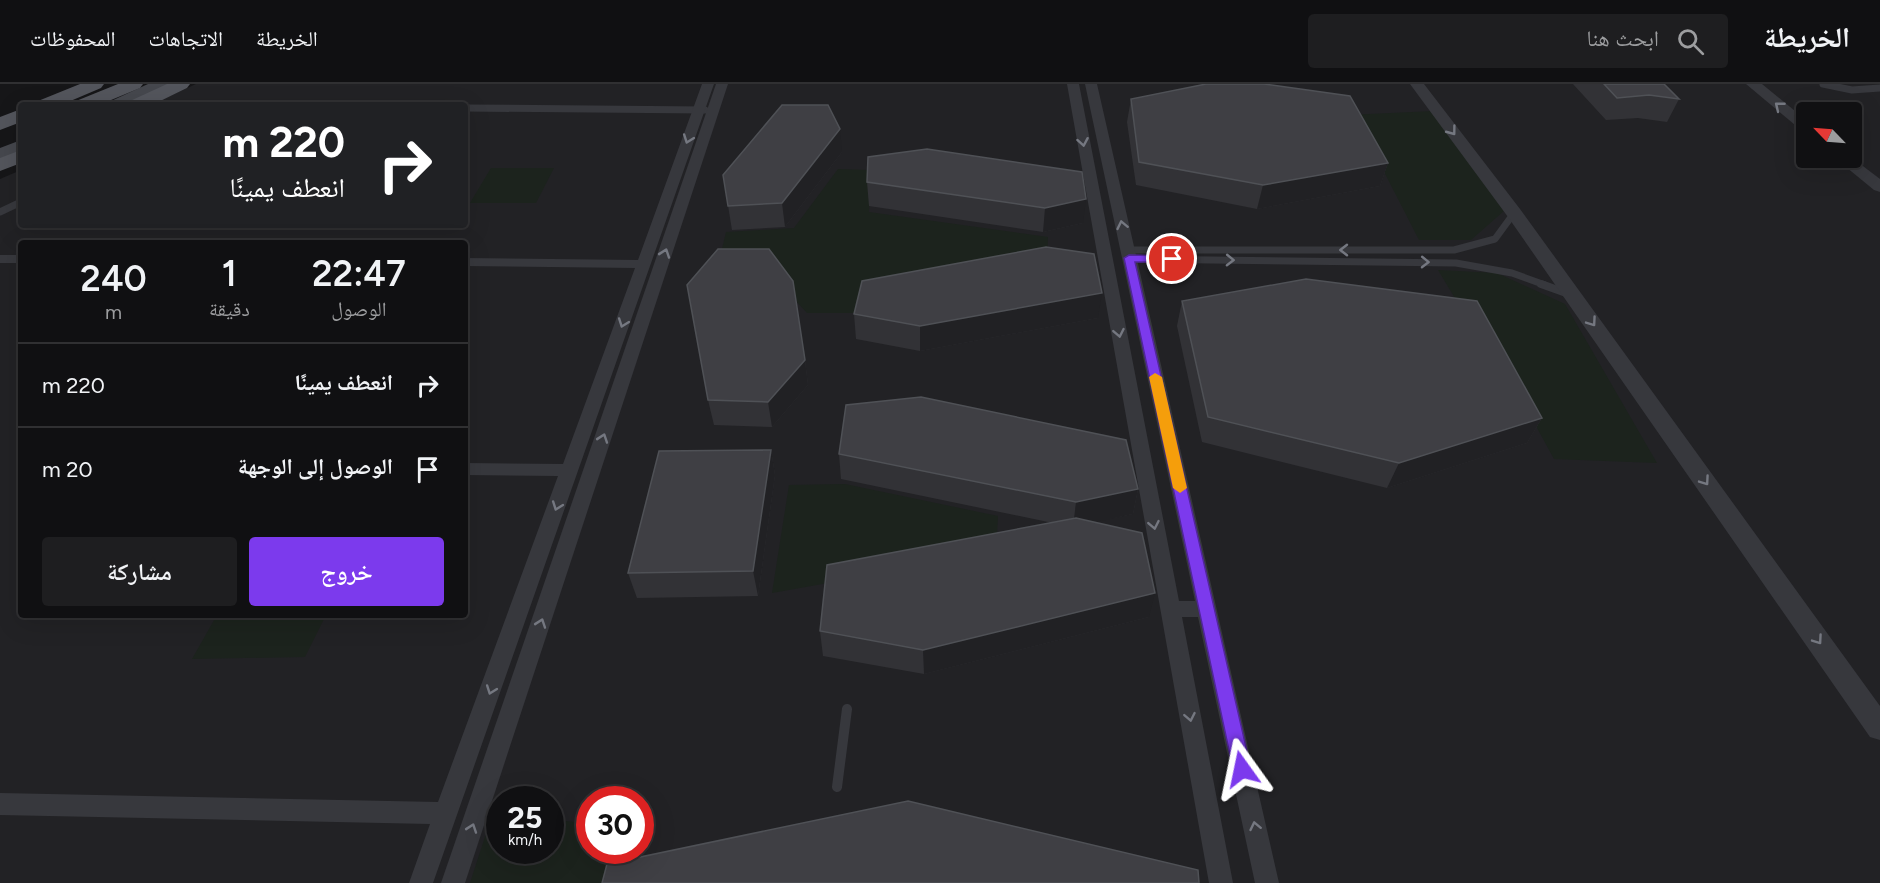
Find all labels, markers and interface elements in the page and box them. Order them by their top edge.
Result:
search box [1308,14,1728,68]
text: الخريطة [1764,20,1850,54]
text: ابحث هنا [1587,25,1659,52]
icon: search [1674,25,1707,58]
text: المحفوظات [30,26,115,51]
text: الاتجاهات [148,26,223,51]
text: الخريطة [256,26,318,51]
one-way arrow [1775,102,1786,113]
north arrow [1796,102,1862,168]
map controls [1796,102,1862,168]
text: 220 m [223,117,345,168]
one-way arrow [1445,124,1456,135]
icon: right [366,126,444,204]
one-way arrow [683,133,696,144]
one-way arrow [1076,136,1089,146]
text: انعطف يمينًا [229,171,345,204]
one-way arrow [1116,221,1129,231]
pin [1146,233,1197,284]
icon: arrive [1155,242,1188,275]
one-way arrow [1340,244,1349,256]
one-way arrow [658,248,671,259]
text: 1 [222,252,237,295]
text: 22:47 [312,252,406,295]
one-way arrow [1225,254,1234,266]
one-way arrow [1420,256,1429,268]
text: 240 [80,257,147,300]
text: دقيقة [209,297,250,321]
text: الوصول [331,297,387,321]
text: m [105,300,122,324]
one-way arrow [1585,316,1596,327]
one-way arrow [617,317,630,327]
one-way arrow [1112,328,1125,338]
text: انعطف يمينًا [294,369,393,396]
icon: right [411,369,444,402]
text: 220 m [42,372,105,399]
one-way arrow [596,433,608,444]
text: الوصول إلى الوجهة [238,453,393,480]
icon: arrive [411,453,444,486]
text: 20 m [42,456,93,483]
one-way arrow [1698,475,1709,486]
one-way arrow [551,500,564,511]
one-way arrow [1147,520,1160,530]
button: مشاركة [42,537,237,606]
button: خروج [249,537,444,606]
one-way arrow [534,618,546,629]
one-way arrow [1811,634,1822,645]
one-way arrow [485,684,498,694]
one-way arrow [1183,711,1196,721]
position arrow [1210,737,1274,801]
speed limit sign: 30 [576,786,654,864]
text: 25 [508,799,542,836]
one-way arrow [1249,821,1262,831]
one-way arrow [465,823,477,833]
text: km/h [508,831,542,849]

